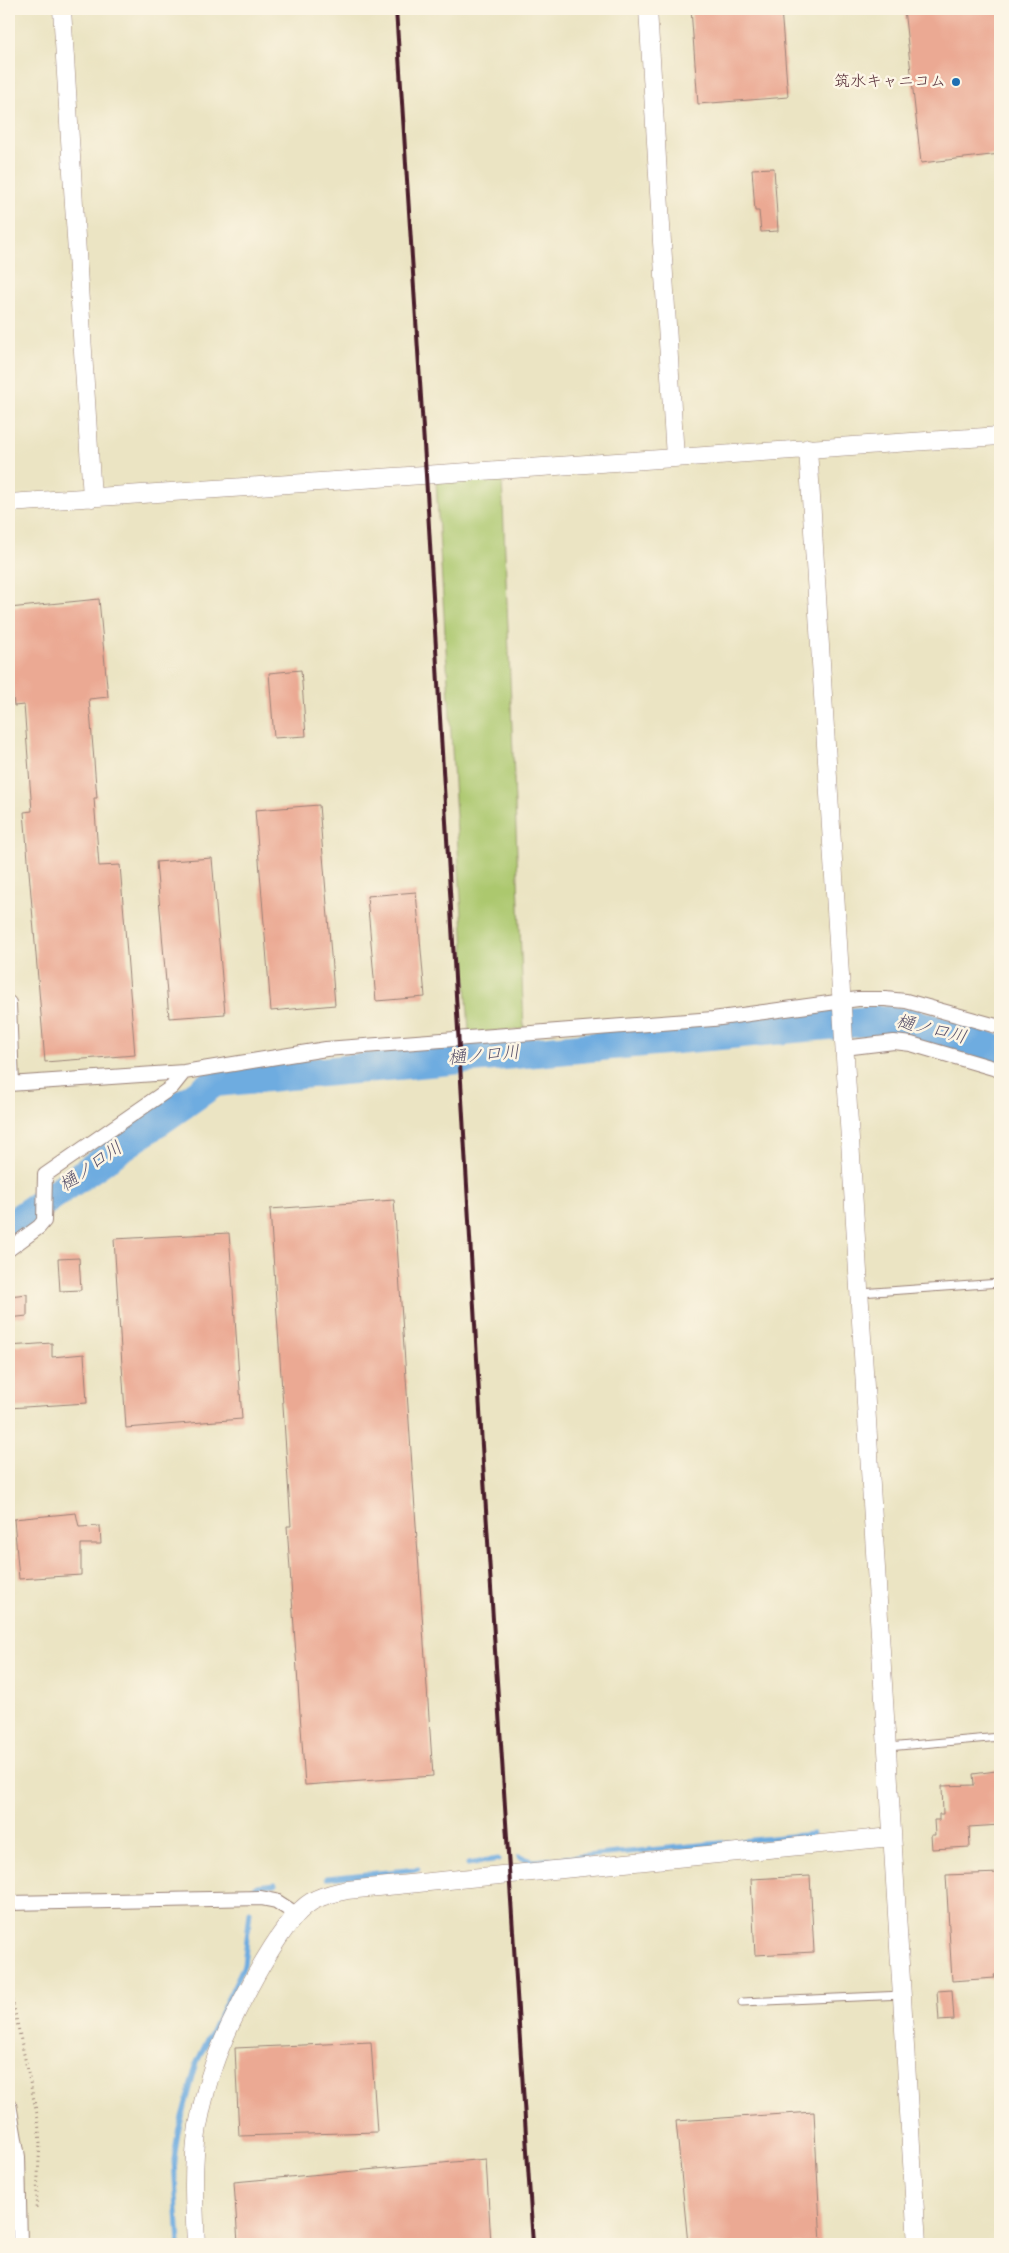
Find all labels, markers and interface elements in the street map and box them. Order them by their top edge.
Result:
place label: 筑水キャニコム [834,71,946,94]
marker: 筑水キャニコム [950,76,962,88]
water label: 樋ノ口川 [893,1010,969,1052]
water label: 樋ノ口川 [447,1041,521,1073]
water label: 樋ノ口川 [55,1137,129,1199]

